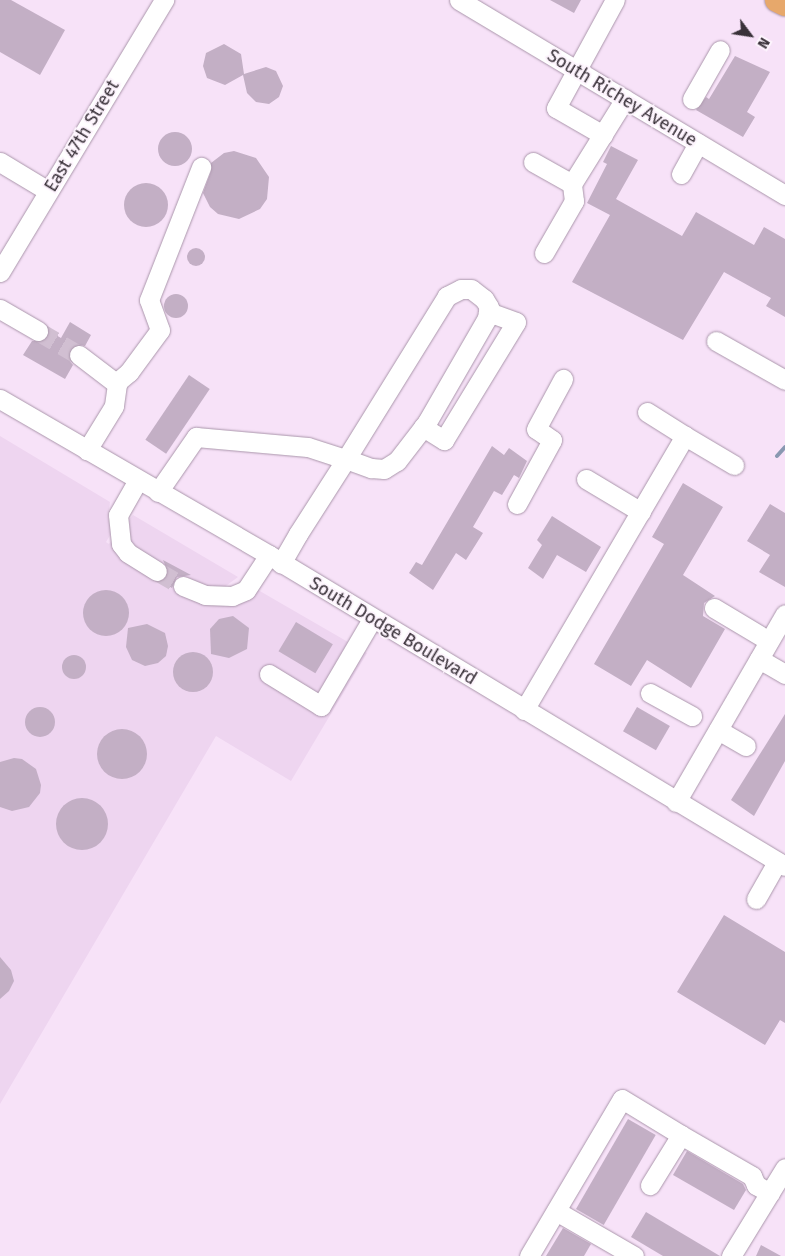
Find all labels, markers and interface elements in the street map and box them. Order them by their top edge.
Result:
north arrow [725,10,775,60]
text: N [754,35,773,51]
street label: South Richey Avenue [543,45,701,151]
street label: East 47th Street [40,76,124,196]
street label: South Dodge Boulevard [305,572,481,690]

